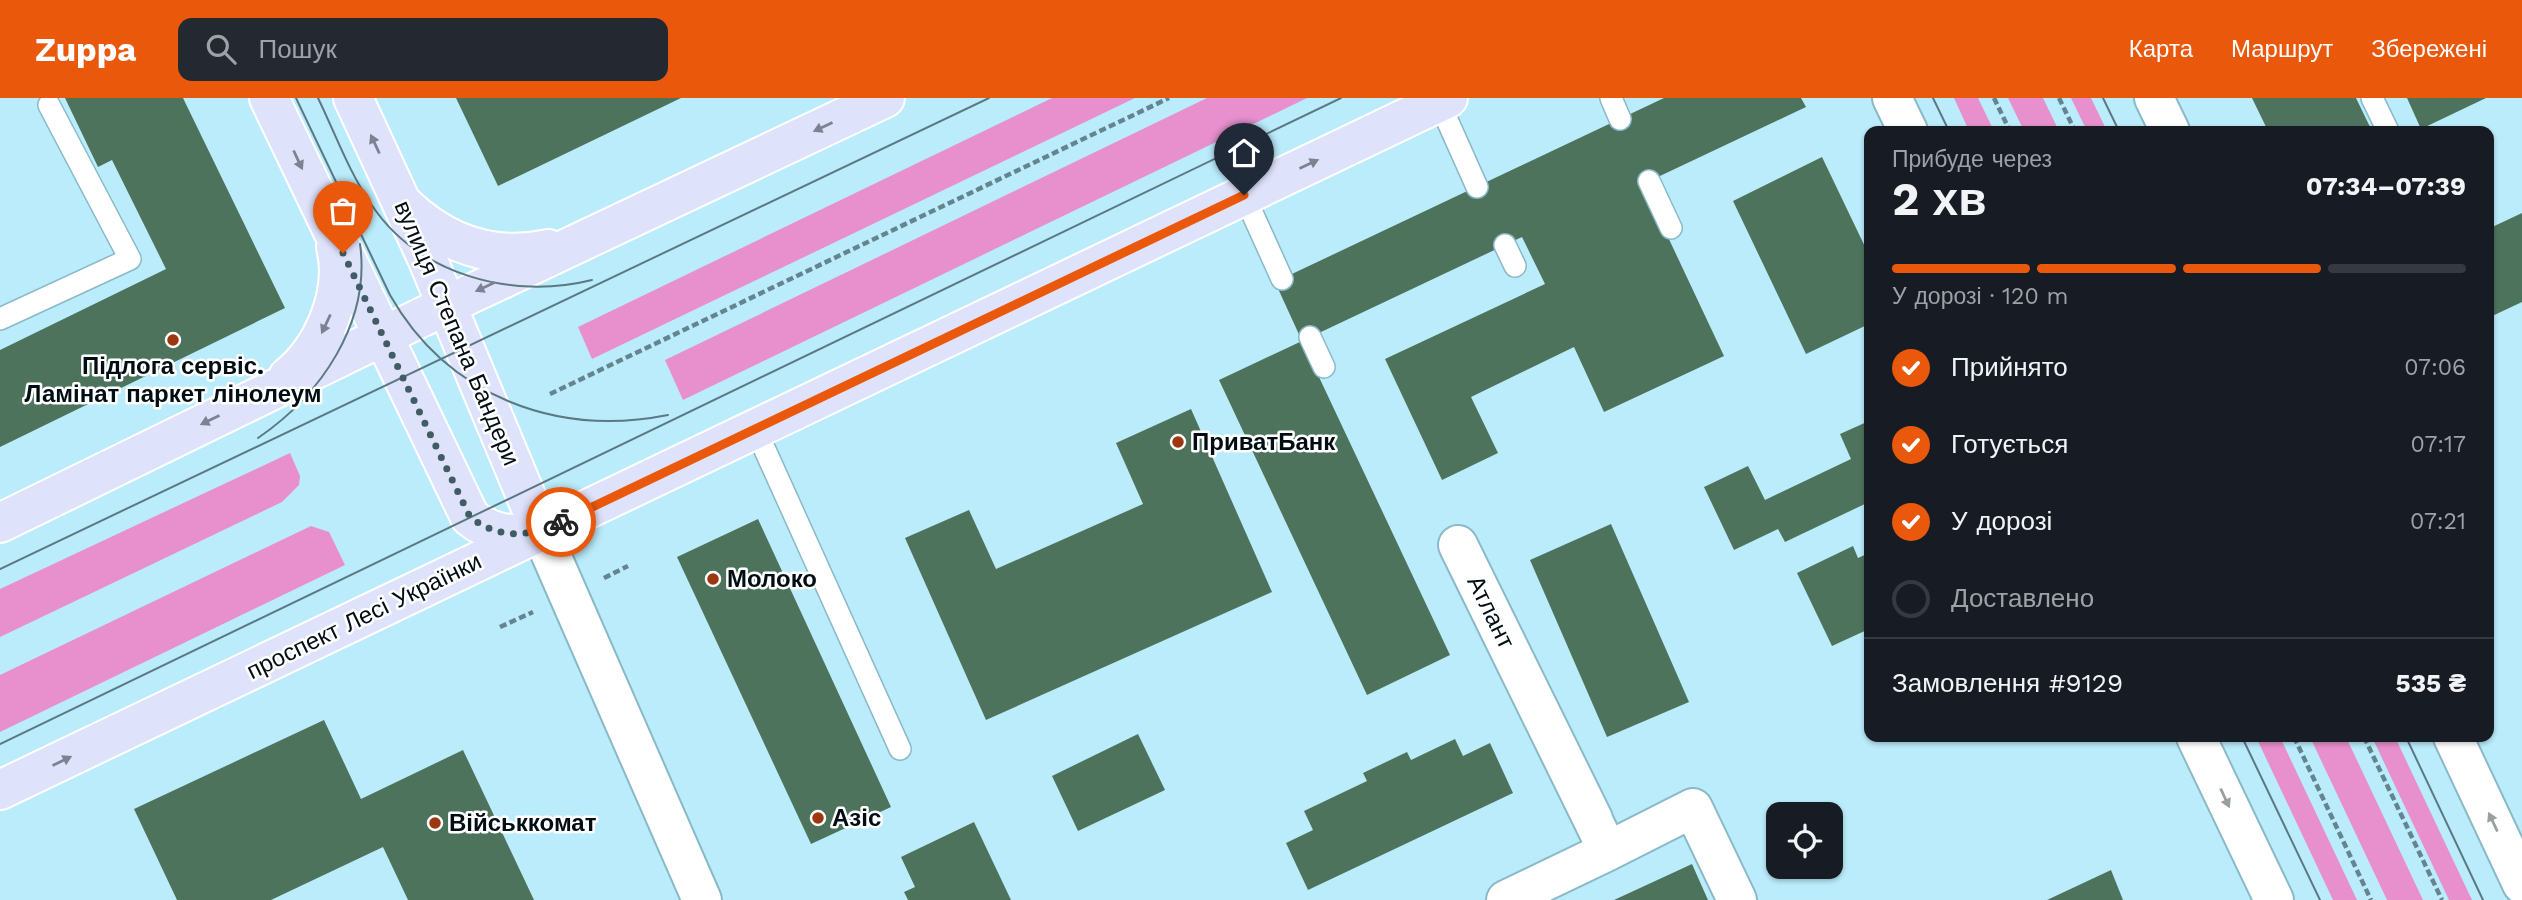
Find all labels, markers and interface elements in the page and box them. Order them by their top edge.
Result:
search box [178,18,668,81]
text: Zuppa [35,30,136,69]
icon: search [202,30,240,68]
text: Пошук [258,34,337,64]
text: Карта [2129,35,2193,63]
text: Маршрут [2231,35,2333,63]
text: Збережені [2371,35,2487,63]
one-way arrow [813,122,833,133]
pin [1214,123,1274,195]
one-way arrow [369,134,381,154]
icon: home [1225,134,1263,172]
text: Прибуде через [1892,146,2052,173]
one-way arrow [292,150,304,170]
one-way arrow [1299,158,1319,170]
text: 07:34–07:39 [2306,171,2466,201]
text: 2 хв [1892,172,1986,226]
pin [313,181,373,253]
icon: bag [324,192,362,230]
street label: вулиця Степана Бандери [388,196,526,470]
one-way arrow [474,282,495,293]
text: У дорозі · 120 m [1892,283,2069,310]
one-way arrow [320,314,332,334]
marker: Підлога сервіс. Ламінат паркет лінолеум [165,332,181,348]
icon: check [1892,349,1930,387]
place label: Підлога сервіс. Ламінат паркет лінолеум [24,352,322,408]
text: Прийнято [1951,352,2068,382]
text: 07:06 [2404,354,2466,381]
one-way arrow [200,415,220,426]
icon: check [1892,426,1930,464]
place label: ПриватБанк [1192,428,1336,456]
text: Готується [1951,429,2068,459]
text: 07:17 [2411,431,2466,458]
marker: ПриватБанк [1170,434,1186,450]
courier [526,487,596,557]
icon: bike [542,503,580,541]
icon: check [1892,503,1930,541]
text: У дорозі [1951,506,2052,536]
text: 07:21 [2410,508,2466,535]
street label: проспект Лесі Українки [242,547,486,685]
place label: Молоко [727,565,817,593]
marker: Молоко [705,571,721,587]
street label: Атлант [1461,571,1521,653]
text: Доставлено [1951,583,2094,613]
text: Замовлення #9129 [1892,668,2123,698]
text: 535 ₴ [2395,668,2466,698]
one-way arrow [52,755,72,766]
one-way arrow [2220,788,2231,808]
map controls [1766,802,1843,879]
button: locate [1766,802,1843,879]
place label: Азіс [832,804,881,832]
place label: Військкомат [449,809,597,837]
marker: Азіс [810,810,826,826]
one-way arrow [2487,812,2499,832]
marker: Військкомат [427,815,443,831]

